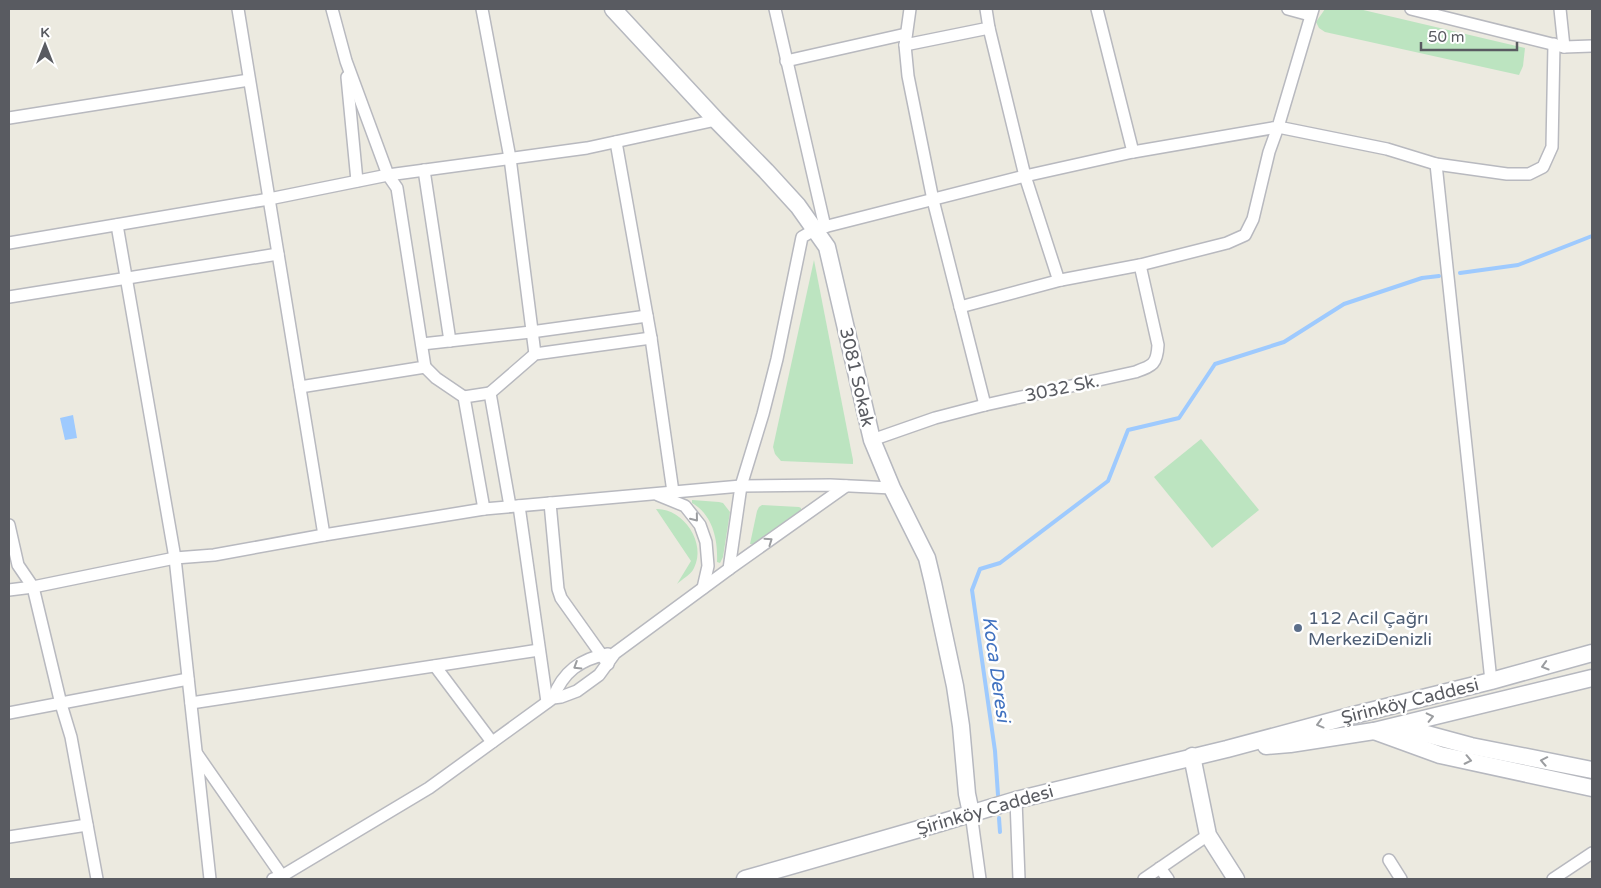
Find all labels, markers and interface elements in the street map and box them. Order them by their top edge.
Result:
north arrow [20,20,70,70]
scale bar [1421,20,1517,52]
text: K [40,24,50,41]
text: 50 m [1428,28,1465,46]
street label: 3081 Sokak [835,325,879,429]
street label: 3032 Sk. [1023,369,1101,407]
one-way arrow [689,512,697,521]
one-way arrow [763,538,773,547]
place label: 112 Acil Çağrı MerkeziDenizli [1308,607,1432,650]
water label: Koca Deresi [978,615,1015,726]
marker: 112 Acil Çağrı MerkeziDenizli [1292,622,1304,634]
one-way arrow [573,660,582,670]
one-way arrow [1541,660,1550,671]
street label: Şirinköy Caddesi [1339,673,1481,729]
one-way arrow [1426,712,1435,723]
one-way arrow [1317,718,1325,728]
one-way arrow [1463,755,1472,765]
one-way arrow [1540,756,1549,766]
street label: Şirinköy Caddesi [914,780,1056,840]

